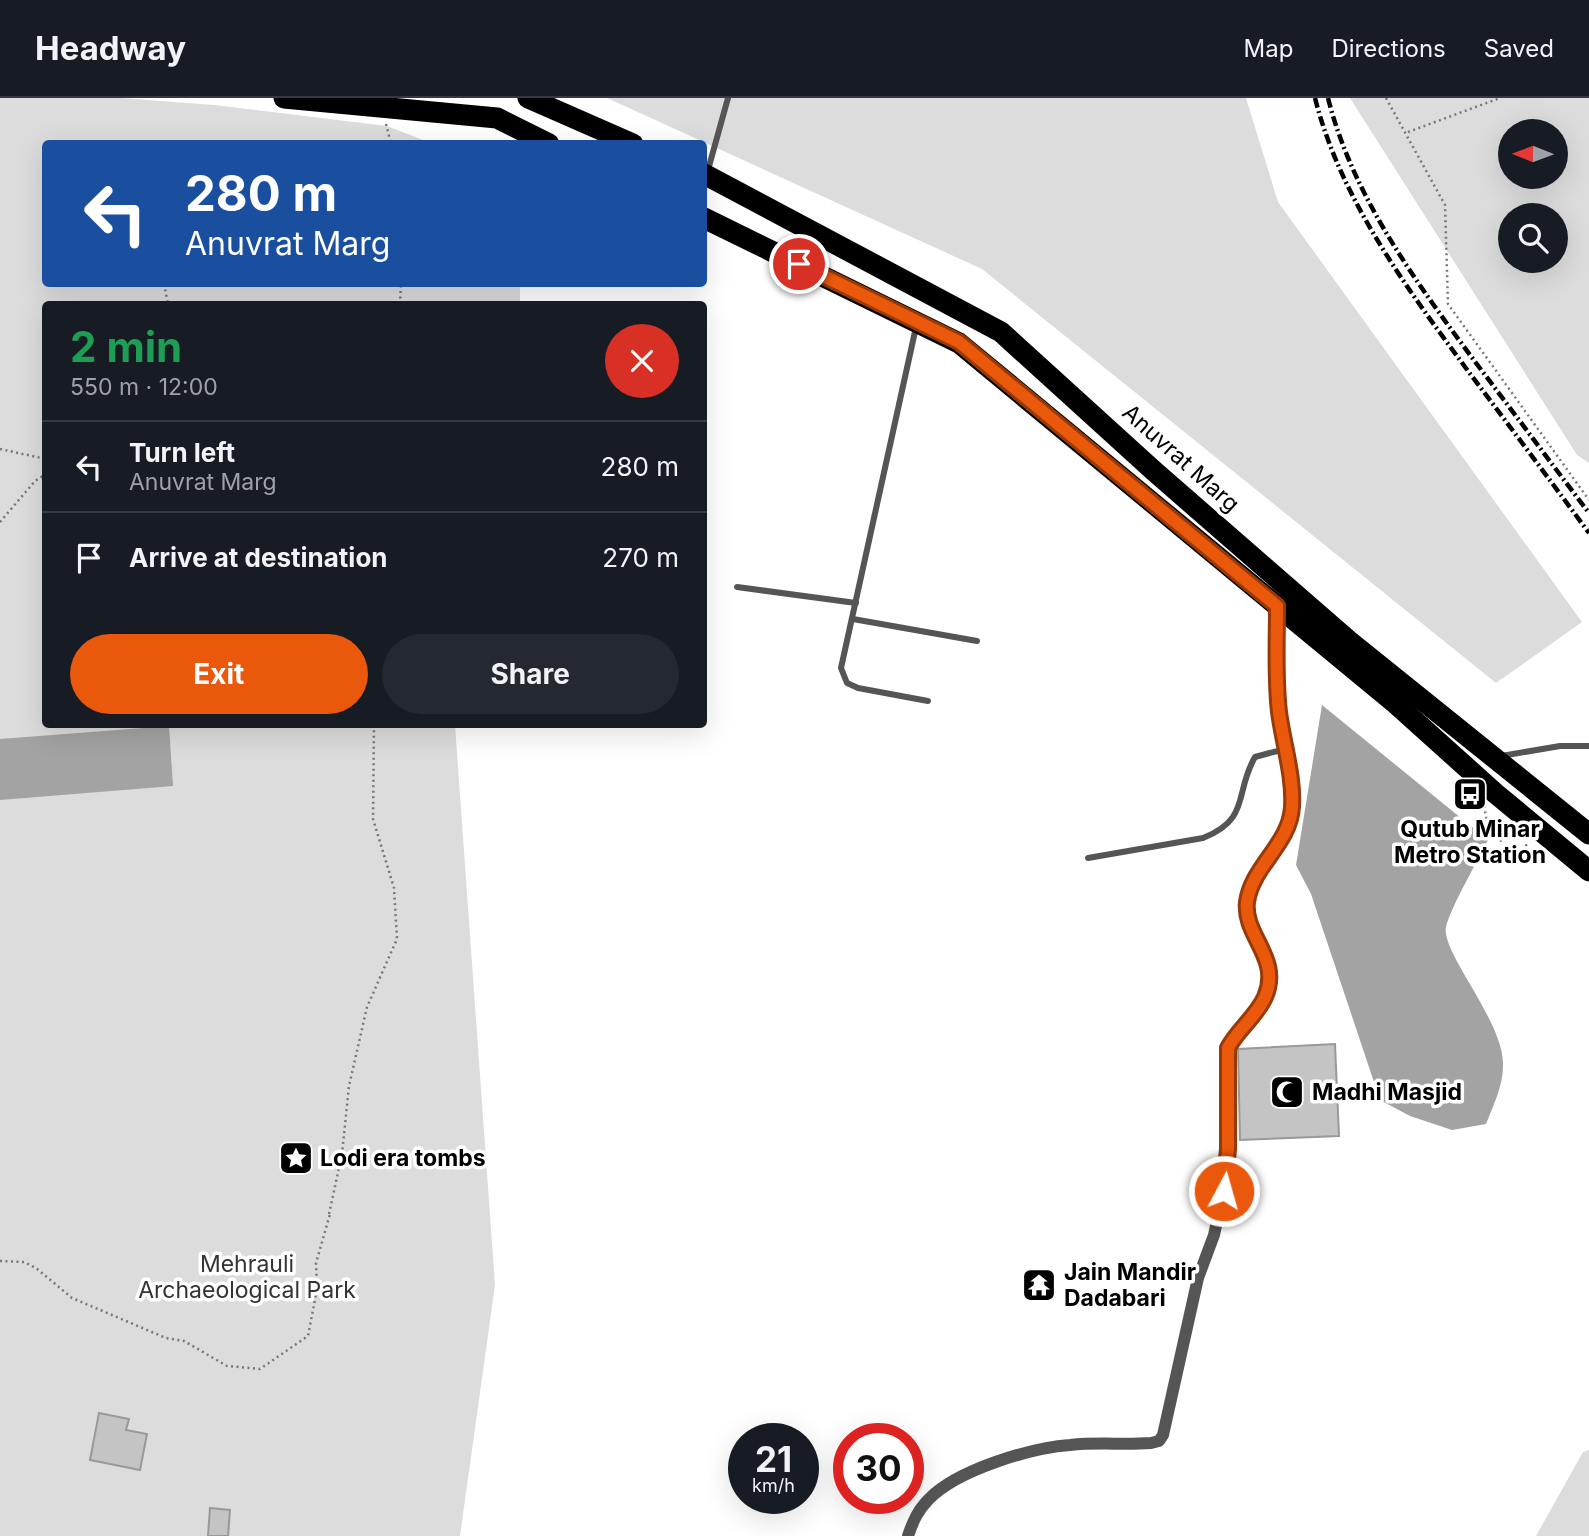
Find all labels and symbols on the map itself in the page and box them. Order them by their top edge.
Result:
north arrow [1498,119,1568,189]
pin [769,234,829,294]
street label: Anuvrat Marg [1117,398,1245,518]
bus stop icon: Qutub Minar Metro Station [1451,775,1489,813]
place label: Qutub Minar Metro Station [1394,815,1546,869]
mosque icon: Madhi Masjid [1268,1073,1306,1111]
place label: Madhi Masjid [1312,1078,1462,1106]
place icon: Lodi era tombs [277,1139,315,1177]
place label: Lodi era tombs [320,1144,486,1172]
position arrow [1187,1154,1261,1228]
park label: Mehrauli Archaeological Park [138,1250,356,1304]
place label: Jain Mandir Dadabari [1064,1258,1196,1312]
temple icon: Jain Mandir Dadabari [1020,1266,1058,1304]
speed limit sign: 30 [833,1423,924,1514]

